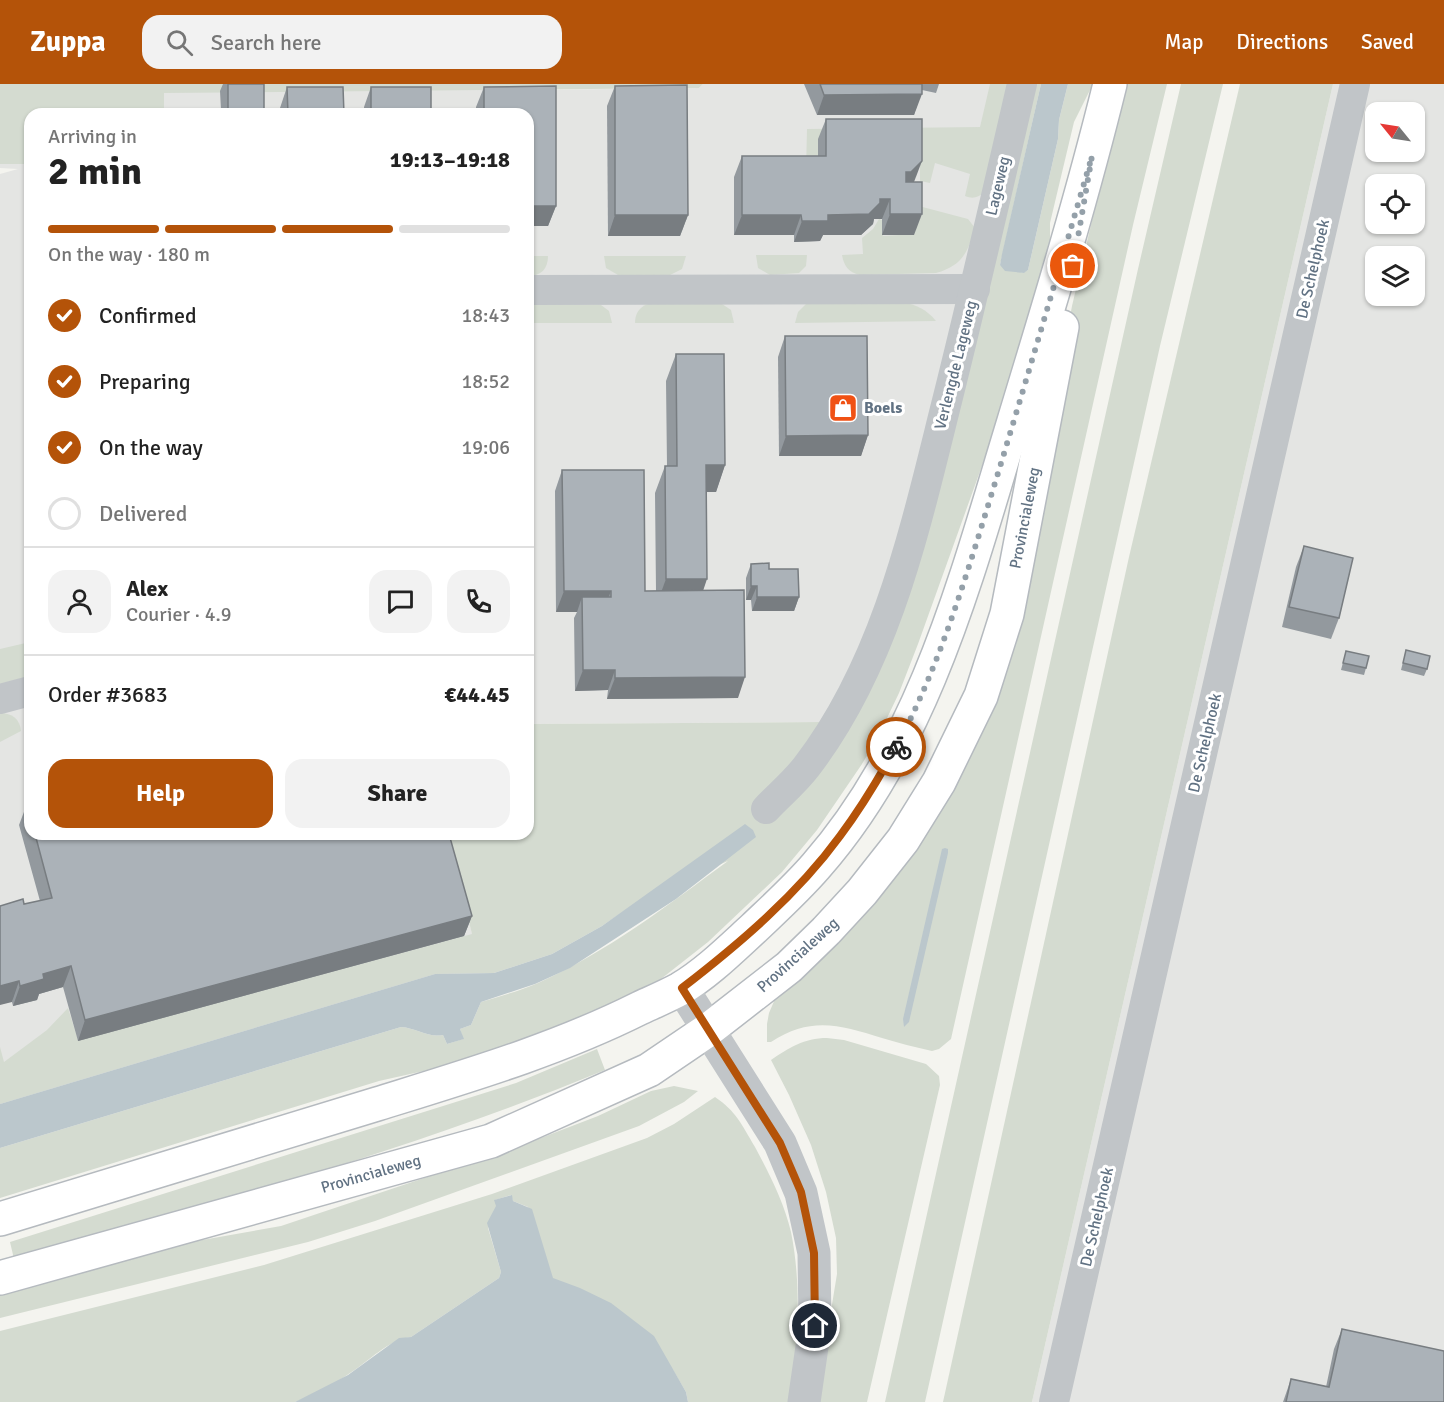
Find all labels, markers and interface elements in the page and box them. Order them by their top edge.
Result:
search box [142,15,562,69]
text: Zuppa [30,25,106,59]
icon: search [163,26,196,59]
text: Search here [211,29,322,56]
text: Map [1165,29,1203,55]
text: Directions [1236,29,1328,55]
text: Saved [1361,29,1414,55]
north arrow [1365,102,1425,162]
map controls [1365,102,1425,306]
text: Arriving in [48,124,137,149]
text: 19:13–19:18 [390,146,510,173]
text: 2 min [48,147,142,195]
street label: Lageweg [981,154,1015,218]
button: locate [1365,174,1425,234]
street label: De Schelphoek [1292,217,1334,321]
pin [1047,240,1098,291]
text: On the way · 180 m [48,242,210,267]
button: layers [1365,246,1425,306]
icon: bag [1056,249,1089,282]
street label: Verlengde Lageweg [930,298,982,432]
icon: check [48,299,81,332]
text: Confirmed [99,302,197,329]
text: 18:43 [461,303,510,328]
icon: check [48,365,81,398]
text: Preparing [99,368,191,395]
text: 18:52 [461,369,510,394]
shop icon: Boels [827,392,859,424]
place label: Boels [864,398,902,418]
icon: check [48,431,81,464]
text: On the way [99,434,203,461]
text: 19:06 [461,435,510,460]
street label: Provincialeweg [1005,466,1045,570]
text: Delivered [99,500,187,527]
button: person [48,570,111,633]
button: chat [369,570,432,633]
button: phone [447,570,510,633]
text: Alex [126,575,168,602]
text: Courier · 4.9 [126,602,232,627]
text: Order #3683 [48,681,168,708]
text: €44.45 [444,681,510,708]
street label: De Schelphoek [1184,691,1226,795]
courier [866,717,926,777]
icon: bike [880,731,913,764]
button: Help [48,759,273,828]
button: Share [285,759,510,828]
street label: Provincialeweg [753,913,843,997]
street label: Provincialeweg [319,1150,423,1198]
street label: De Schelphoek [1076,1165,1118,1269]
pin [789,1300,840,1351]
icon: home [798,1309,831,1342]

